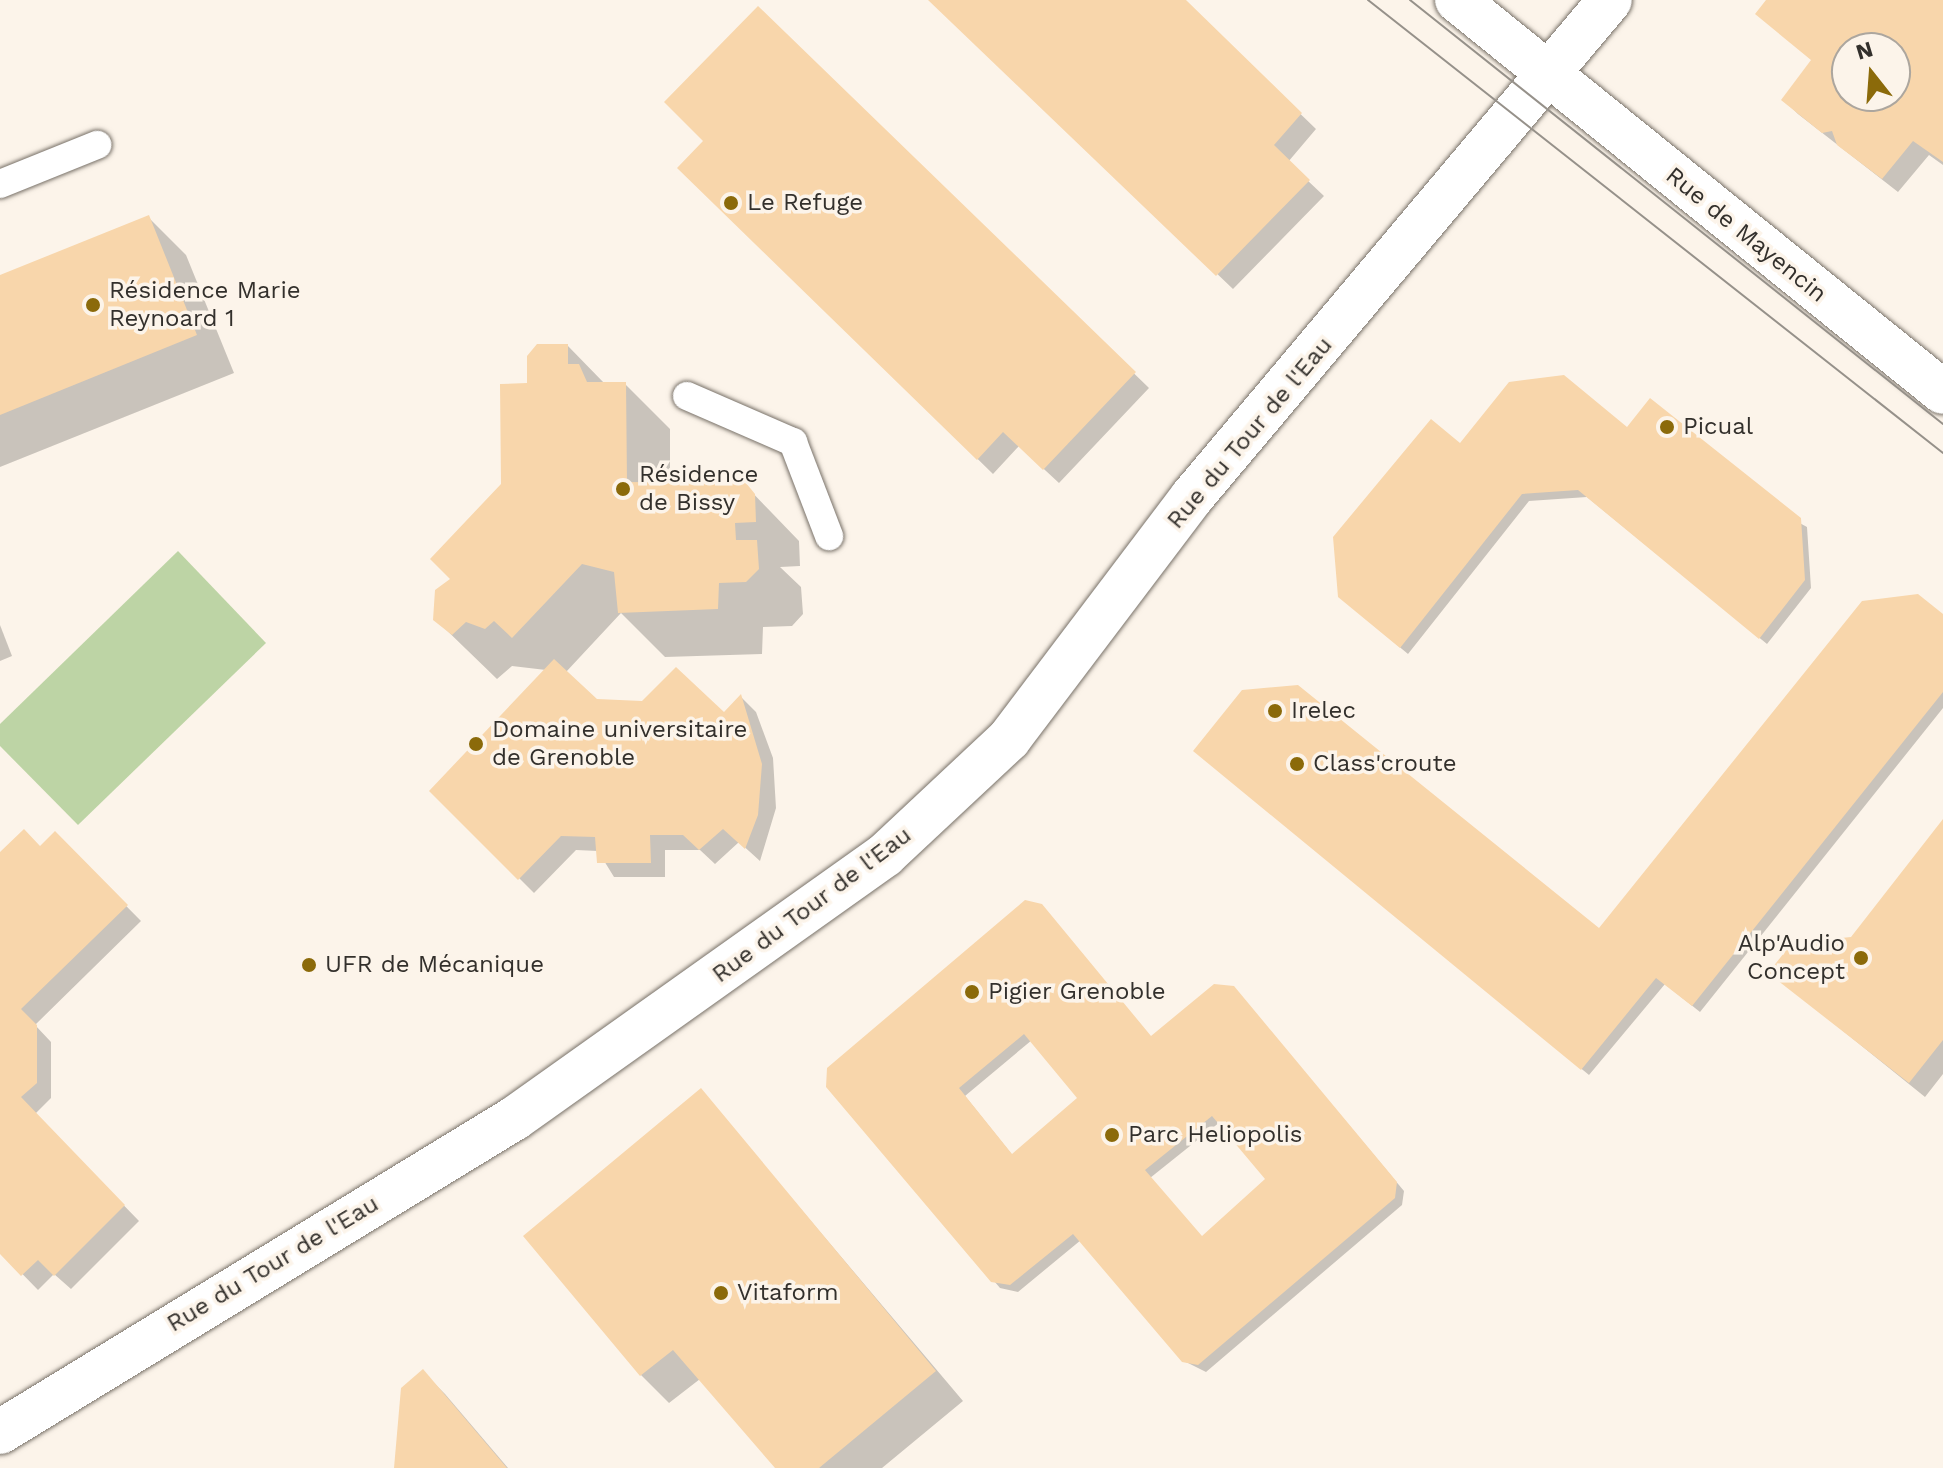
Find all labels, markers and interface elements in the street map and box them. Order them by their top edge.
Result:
north arrow [1831,32,1911,112]
text: N [1853,36,1876,65]
street label: Rue de Mayencin [1660,161,1832,309]
place label: Le Refuge [747,189,863,217]
marker: Le Refuge [722,194,740,212]
place label: Résidence Marie Reynoard 1 [109,277,301,333]
marker: Résidence Marie Reynoard 1 [84,296,102,314]
street label: Rue du Tour de l'Eau [1161,331,1339,535]
place label: Picual [1683,413,1753,441]
marker: Picual [1658,418,1676,436]
place label: Résidence de Bissy [639,461,758,517]
marker: Résidence de Bissy [614,480,632,498]
place label: Irelec [1291,697,1356,725]
marker: Irelec [1266,702,1284,720]
place label: Domaine universitaire de Grenoble [492,716,747,772]
marker: Domaine universitaire de Grenoble [467,735,485,753]
place label: Class'croute [1313,750,1457,778]
marker: Class'croute [1288,755,1306,773]
street label: Rue du Tour de l'Eau [706,820,918,990]
place label: Alp'Audio Concept [1738,930,1845,986]
marker: Alp'Audio Concept [1852,949,1870,967]
place label: UFR de Mécanique [325,951,544,979]
marker: UFR de Mécanique [300,956,318,974]
place label: Pigier Grenoble [988,978,1166,1006]
marker: Pigier Grenoble [963,983,981,1001]
place label: Parc Heliopolis [1128,1121,1302,1149]
marker: Parc Heliopolis [1103,1126,1121,1144]
street label: Rue du Tour de l'Eau [162,1189,384,1339]
place label: Vitaform [737,1279,839,1307]
marker: Vitaform [712,1284,730,1302]

